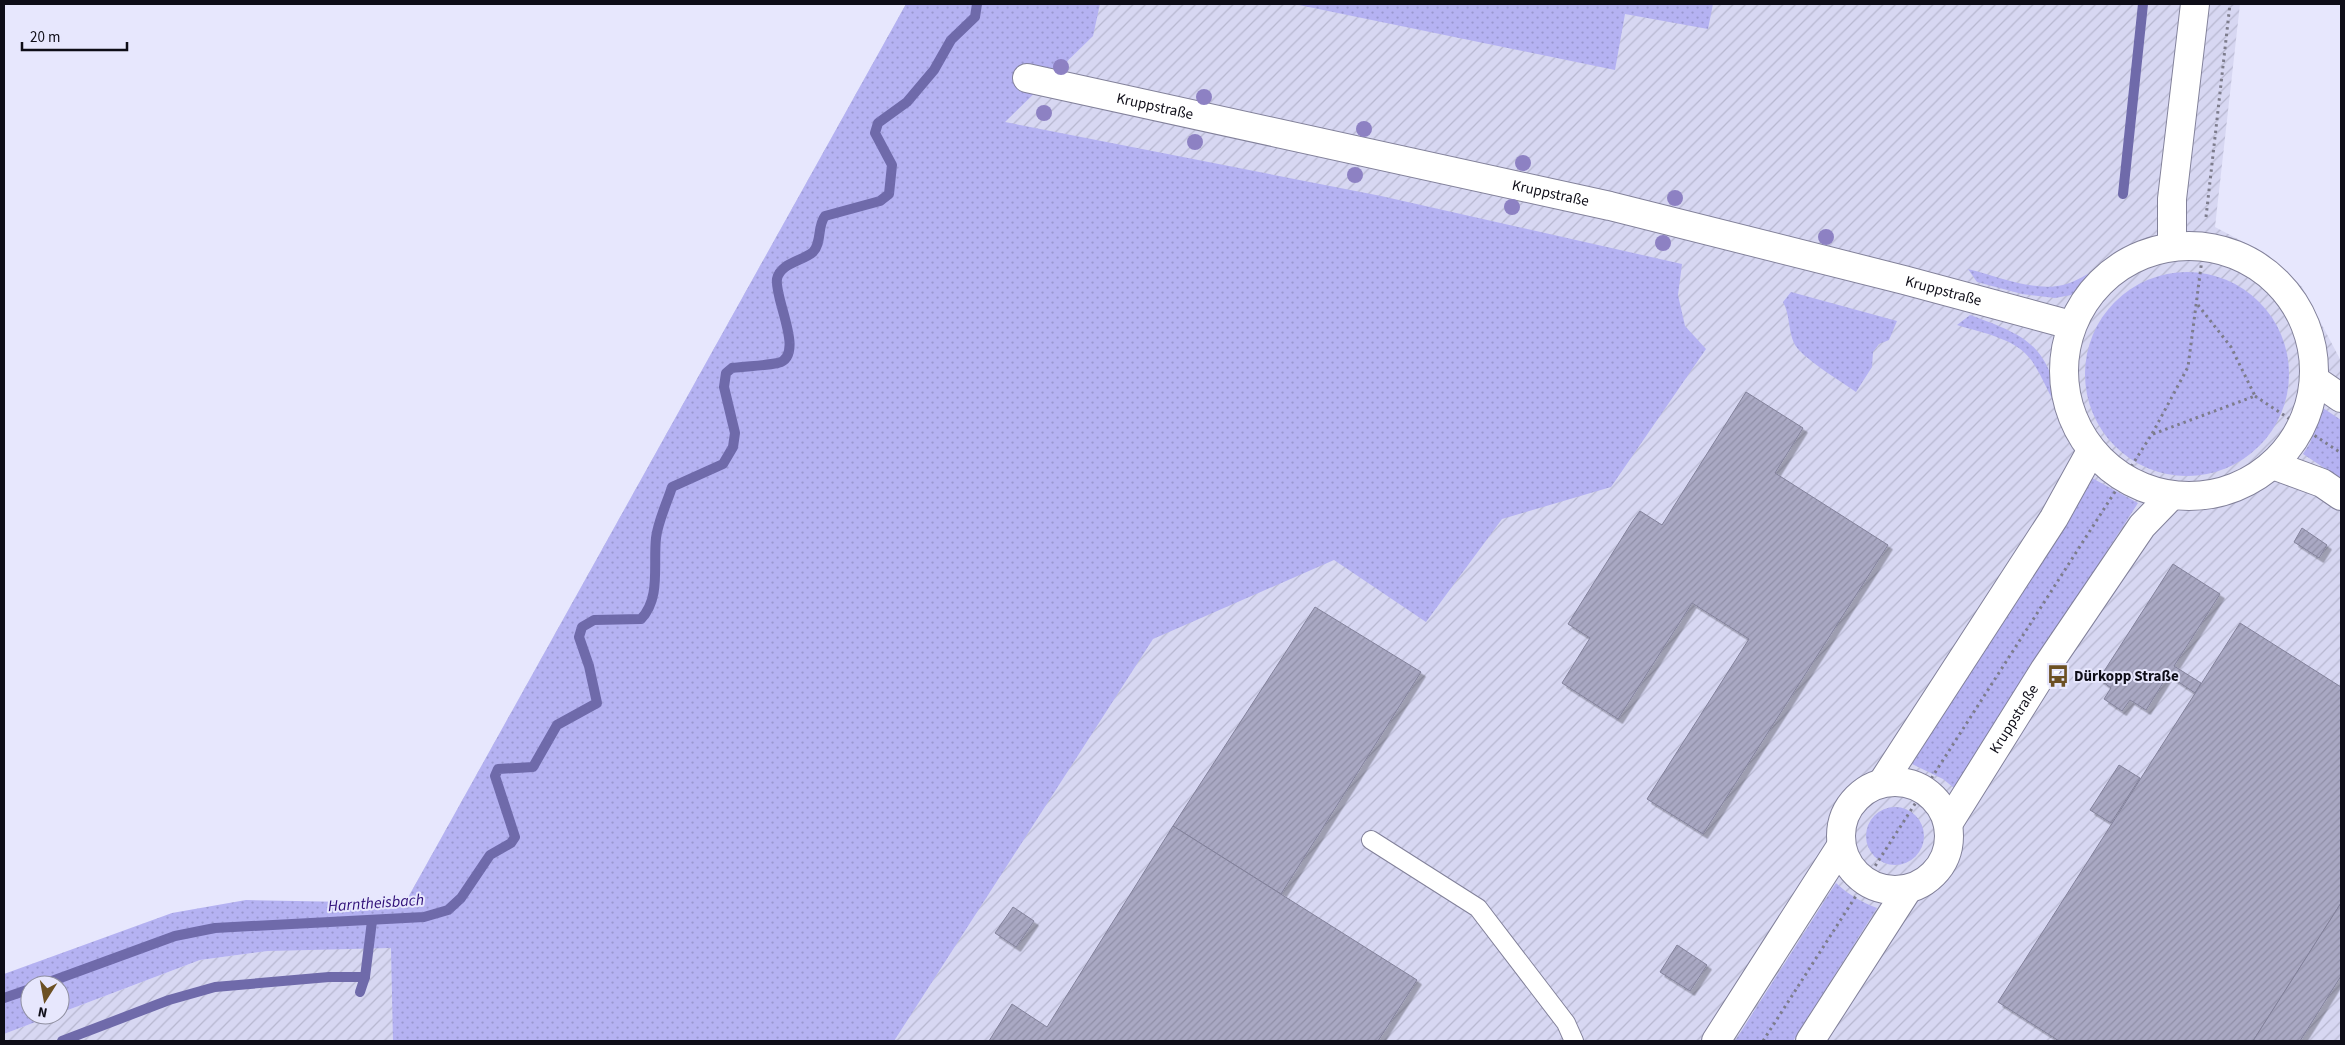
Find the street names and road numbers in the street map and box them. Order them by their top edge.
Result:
street label: Kruppstraße [1114,87,1195,125]
street label: Kruppstraße [1510,174,1591,212]
street label: Kruppstraße [1903,270,1984,311]
street label: Kruppstraße [1984,680,2043,758]

